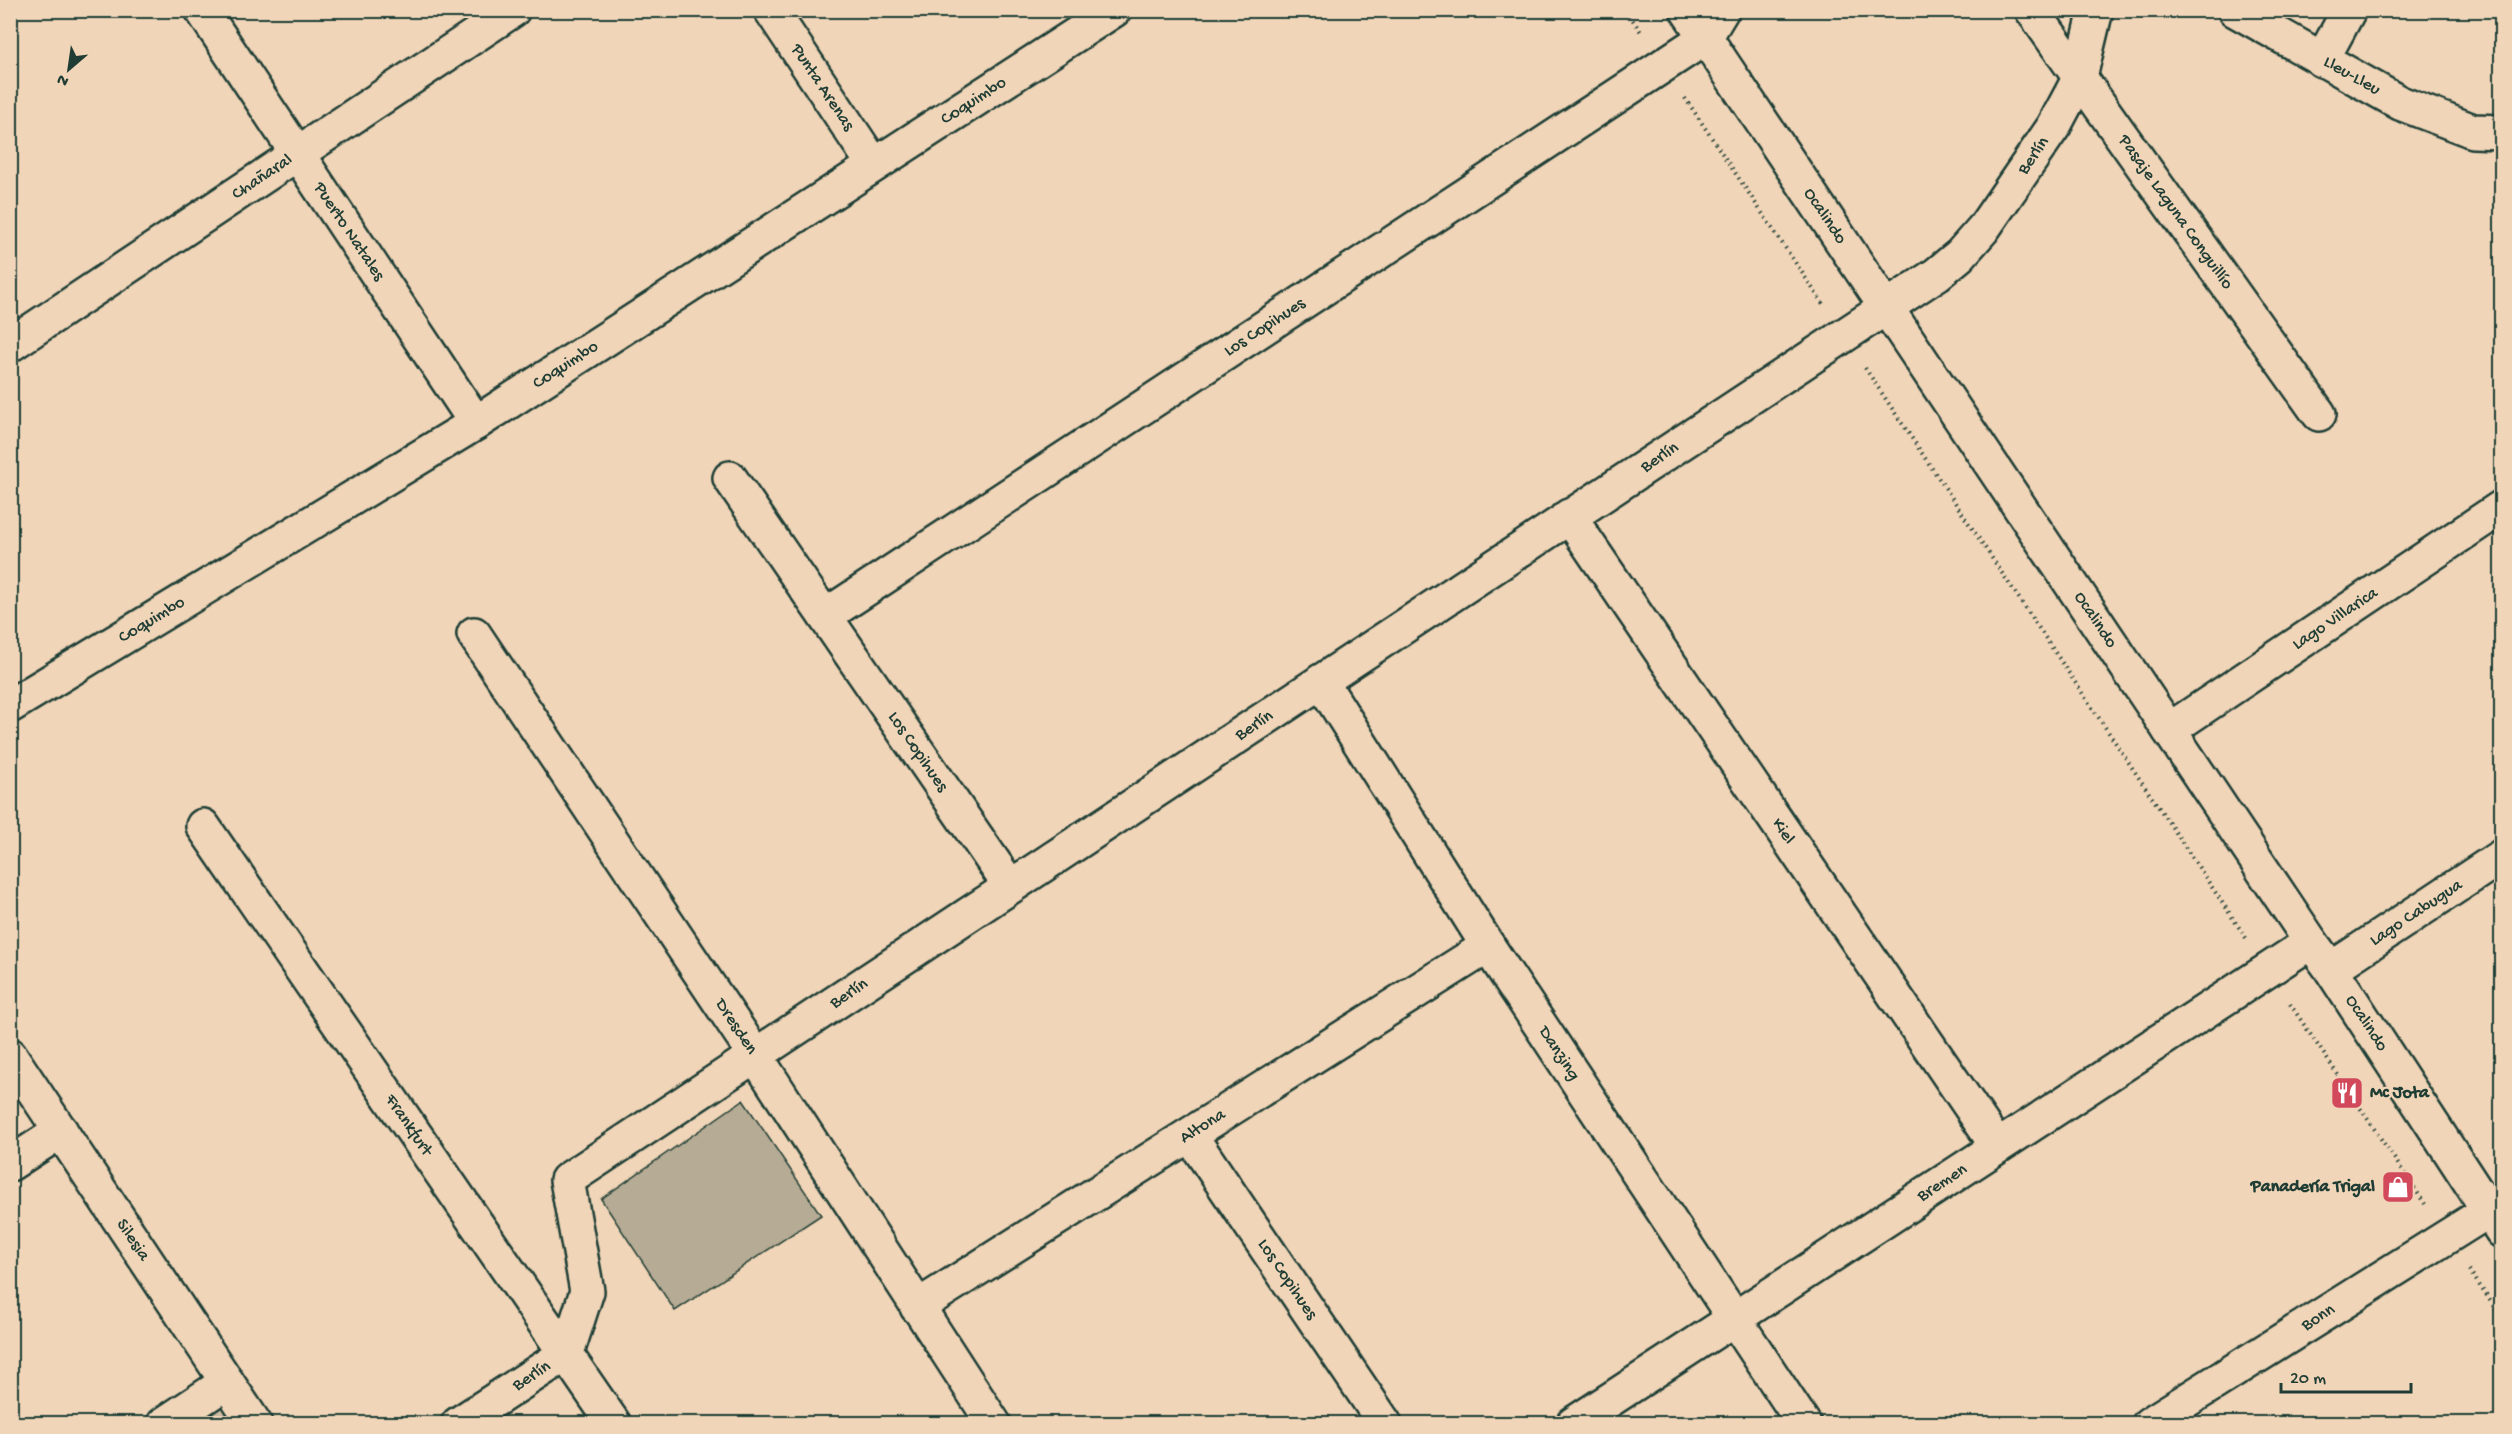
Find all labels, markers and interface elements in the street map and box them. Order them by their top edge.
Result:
north arrow [39,39,99,99]
street label: Punta Arenas [785,39,860,136]
street label: Lleu-Lleu [2319,51,2384,101]
text: N [54,68,73,90]
street label: Coquimbo [937,72,1010,130]
street label: Pasaje Laguna Conguillío [2113,130,2238,294]
street label: Berlín [2013,132,2054,180]
street label: Chañaral [228,149,296,205]
street label: Puerto Natales [308,177,390,286]
street label: Ocalindo [1799,184,1851,248]
street label: Los Copihues [1220,292,1310,361]
street label: Coquimbo [529,336,602,394]
street label: Berlín [1636,437,1683,478]
street label: Lago Villarica [2288,582,2383,655]
street label: Ocalindo [2069,588,2122,652]
street label: Coquimbo [115,592,189,648]
street label: Berlín [1230,705,1278,746]
street label: Los Copihues [883,708,954,797]
street label: Kiel [1767,814,1799,848]
street label: Lago Cabugua [2366,874,2467,951]
street label: Berlín [825,973,872,1014]
street label: Ocalindo [2340,991,2393,1056]
street label: Dresden [709,994,762,1059]
street label: Danzing [1533,1021,1585,1085]
restaurant icon: Mc Jota [2329,1075,2365,1111]
place label: Mc Jota [2370,1083,2430,1104]
street label: Frankfurt [380,1090,438,1161]
street label: Altona [1176,1104,1230,1149]
street label: Bremen [1912,1159,1972,1207]
shop icon: Panadería Trigal [2380,1169,2416,1205]
place label: Panadería Trigal [2250,1177,2375,1198]
street label: Silesia [111,1215,155,1266]
street label: Los Copihues [1253,1235,1323,1325]
street label: Bonn [2297,1299,2339,1337]
street label: Berlín [508,1356,555,1397]
scale bar [2281,1356,2412,1394]
text: 20 m [2290,1369,2326,1390]

